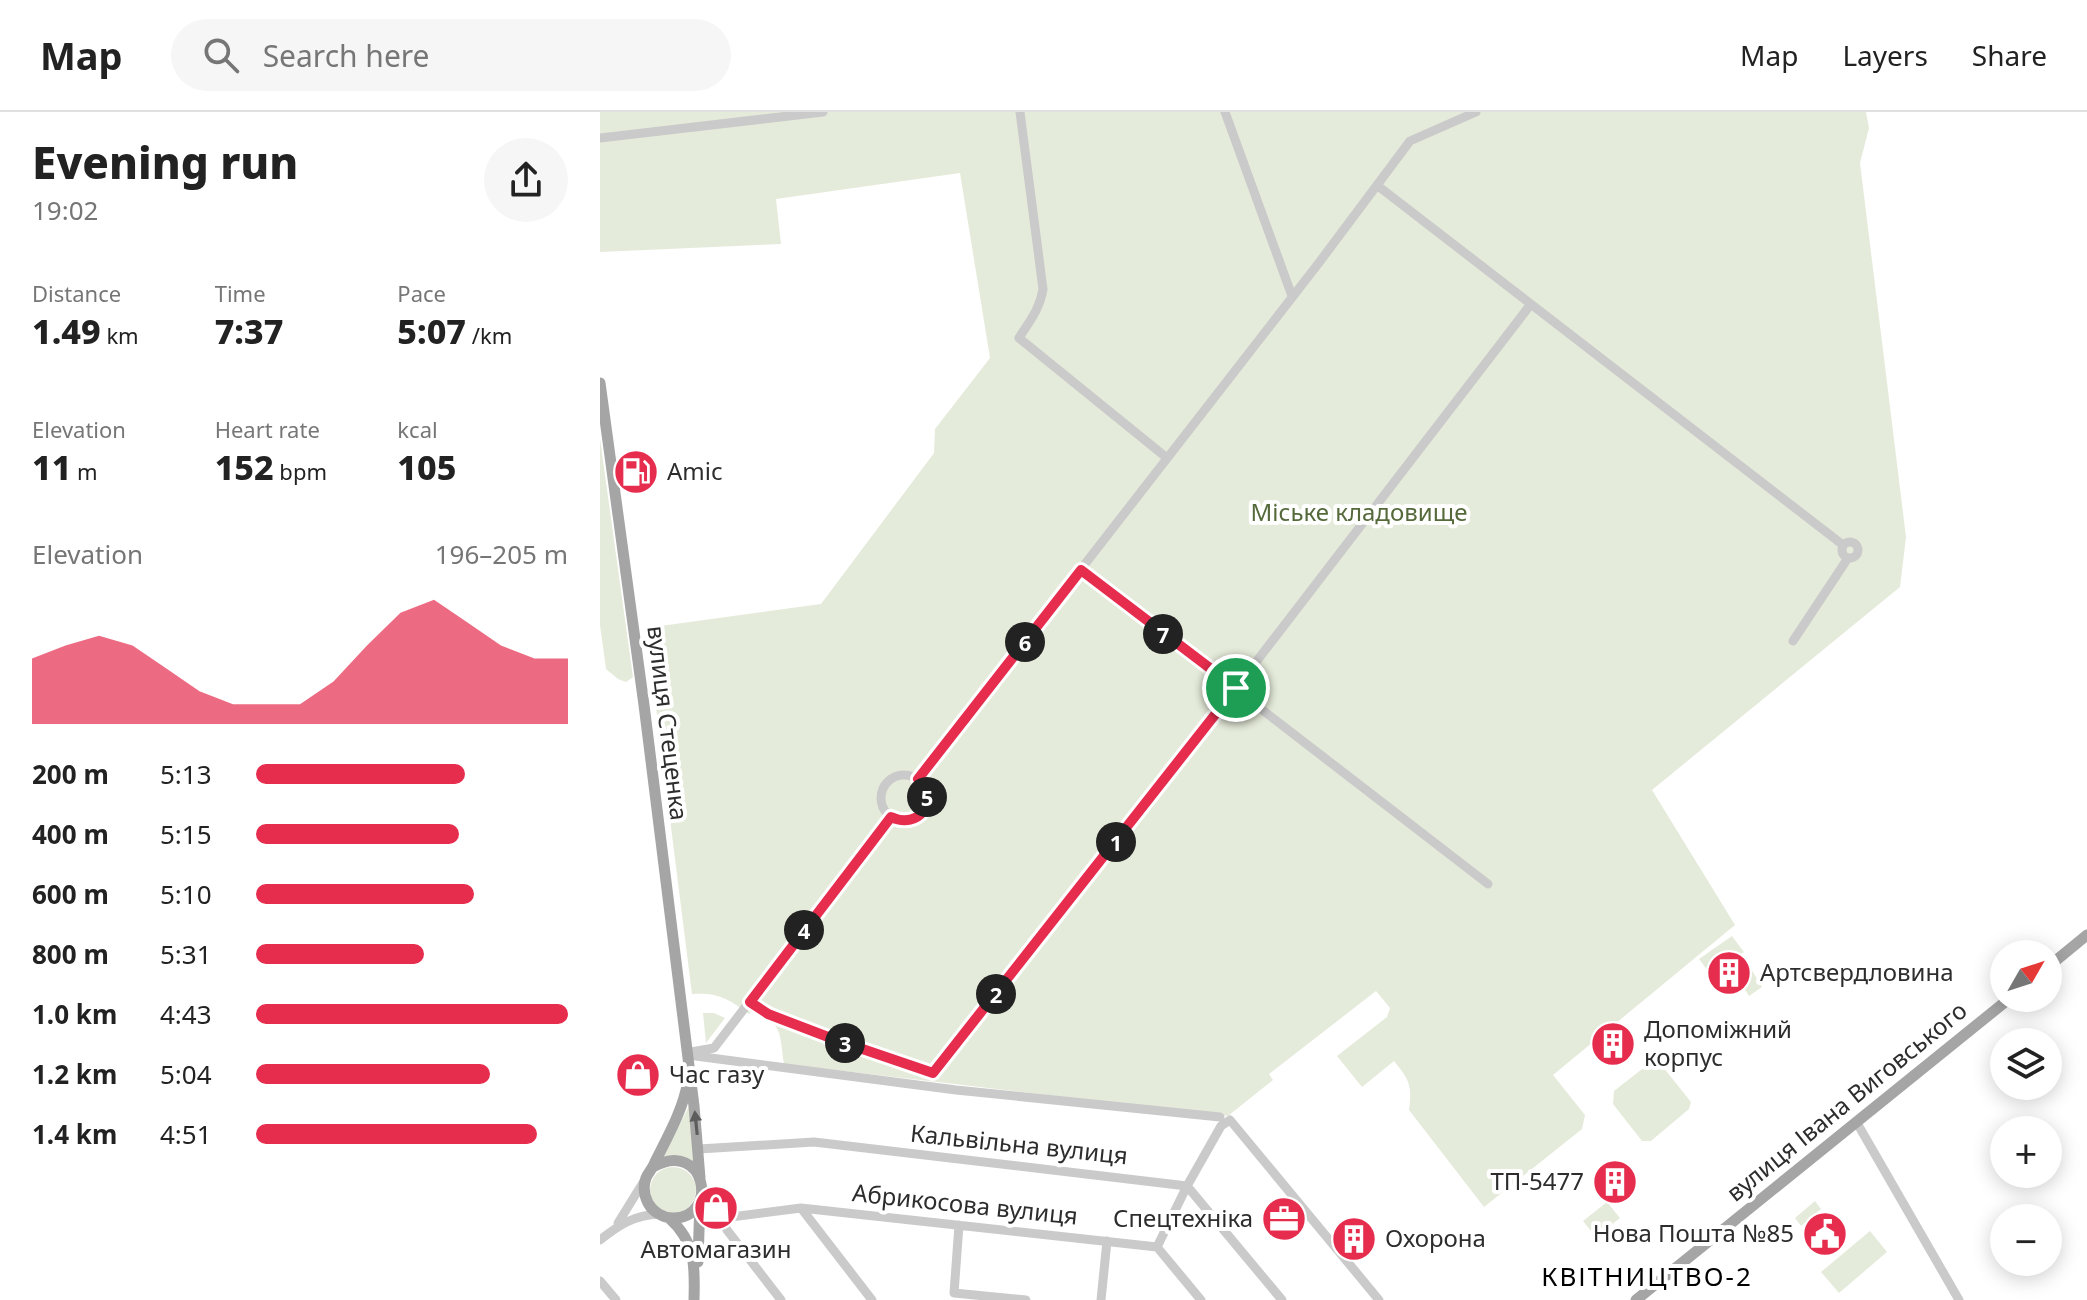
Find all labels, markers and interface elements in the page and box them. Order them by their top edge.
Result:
search box [171,19,731,91]
text: Map [40,29,123,81]
icon: search [199,33,243,77]
text: Search here [263,35,430,76]
text: Map [1740,36,1798,74]
text: Layers [1842,36,1928,74]
text: Share [1972,36,2047,74]
text: Evening run [32,132,298,192]
button: share [484,138,568,222]
text: 19:02 [32,192,98,228]
text: Distance [32,278,121,308]
text: Time [215,278,266,308]
text: Pace [397,278,446,308]
text: 1.49 [32,308,101,354]
text: 7:37 [215,308,283,354]
text: 5:07 [397,308,466,354]
text: km [101,320,139,350]
text: /km [466,320,512,350]
text: Elevation [32,414,126,444]
text: Heart rate [215,414,320,444]
text: kcal [397,414,438,444]
text: 11 [32,444,71,490]
text: 152 [215,444,274,490]
text: 105 [397,444,456,490]
fuel station icon: Amic [612,448,660,496]
place label: Amic [667,454,723,487]
text: m [71,456,98,486]
text: bpm [274,456,327,486]
park label: Міське кладовище [1251,495,1467,528]
text: Elevation [32,536,143,572]
text: 196–205 m [435,536,568,572]
pin: 7 [1143,614,1183,654]
text: 7 [1157,619,1169,649]
pin: 6 [1005,622,1045,662]
street label: вулиця Стеценка [640,624,697,822]
text: 6 [1019,627,1031,657]
pin [1202,654,1270,722]
icon: arrive [1214,666,1258,710]
text: 200 m [32,756,109,792]
text: 5:13 [160,756,212,792]
pin: 5 [907,777,947,817]
text: 5 [921,782,933,812]
text: 400 m [32,816,109,852]
text: 5:15 [160,816,212,852]
pin: 1 [1096,822,1136,862]
text: 1 [1110,827,1122,857]
text: 600 m [32,876,109,912]
text: 5:10 [160,876,212,912]
pin: 4 [784,910,824,950]
text: 4 [798,915,810,945]
text: 800 m [32,936,109,972]
text: 5:31 [160,936,212,972]
north arrow [1990,940,2062,1012]
map controls [1990,940,2062,1276]
building icon: Артсвердловина [1705,949,1753,997]
place label: Артсвердловина [1760,955,1954,988]
pin: 2 [976,974,1016,1014]
text: 2 [990,979,1002,1009]
street label: вулиця Івана Виговського [1719,993,1973,1208]
text: 1.0 km [32,996,117,1032]
text: 4:43 [160,996,212,1032]
place label: Допоміжний корпус [1644,1012,1792,1073]
building icon: Допоміжний корпус [1589,1020,1637,1068]
pin: 3 [825,1023,865,1063]
text: 3 [839,1028,851,1058]
button: layers [1990,1028,2062,1100]
shop icon: Час газу [614,1051,662,1099]
text: 1.2 km [32,1056,117,1092]
text: 5:04 [160,1056,212,1092]
place label: Час газу [669,1057,765,1090]
one-way arrow [690,1110,703,1135]
text: 1.4 km [32,1116,117,1152]
text: 4:51 [160,1116,212,1152]
street label: Кальвільна вулиця [909,1116,1129,1171]
button: + [1990,1116,2062,1188]
building icon: ТП-5477 [1591,1158,1639,1206]
place label: ТП-5477 [1490,1164,1584,1197]
street label: Абрикосова вулиця [851,1175,1079,1232]
shop icon: Автомагазин [692,1184,740,1232]
office icon: Спецтехніка [1260,1195,1308,1243]
place label: Спецтехніка [1113,1201,1253,1234]
button: − [1990,1204,2062,1276]
public building icon: Нова Пошта №85 [1801,1210,1849,1258]
building icon: Охорона [1330,1215,1378,1263]
place label: Нова Пошта №85 [1593,1216,1794,1249]
place label: Охорона [1385,1221,1486,1254]
place label: Автомагазин [641,1232,791,1265]
district label: КВІТНИЦТВО-2 [1541,1258,1753,1294]

